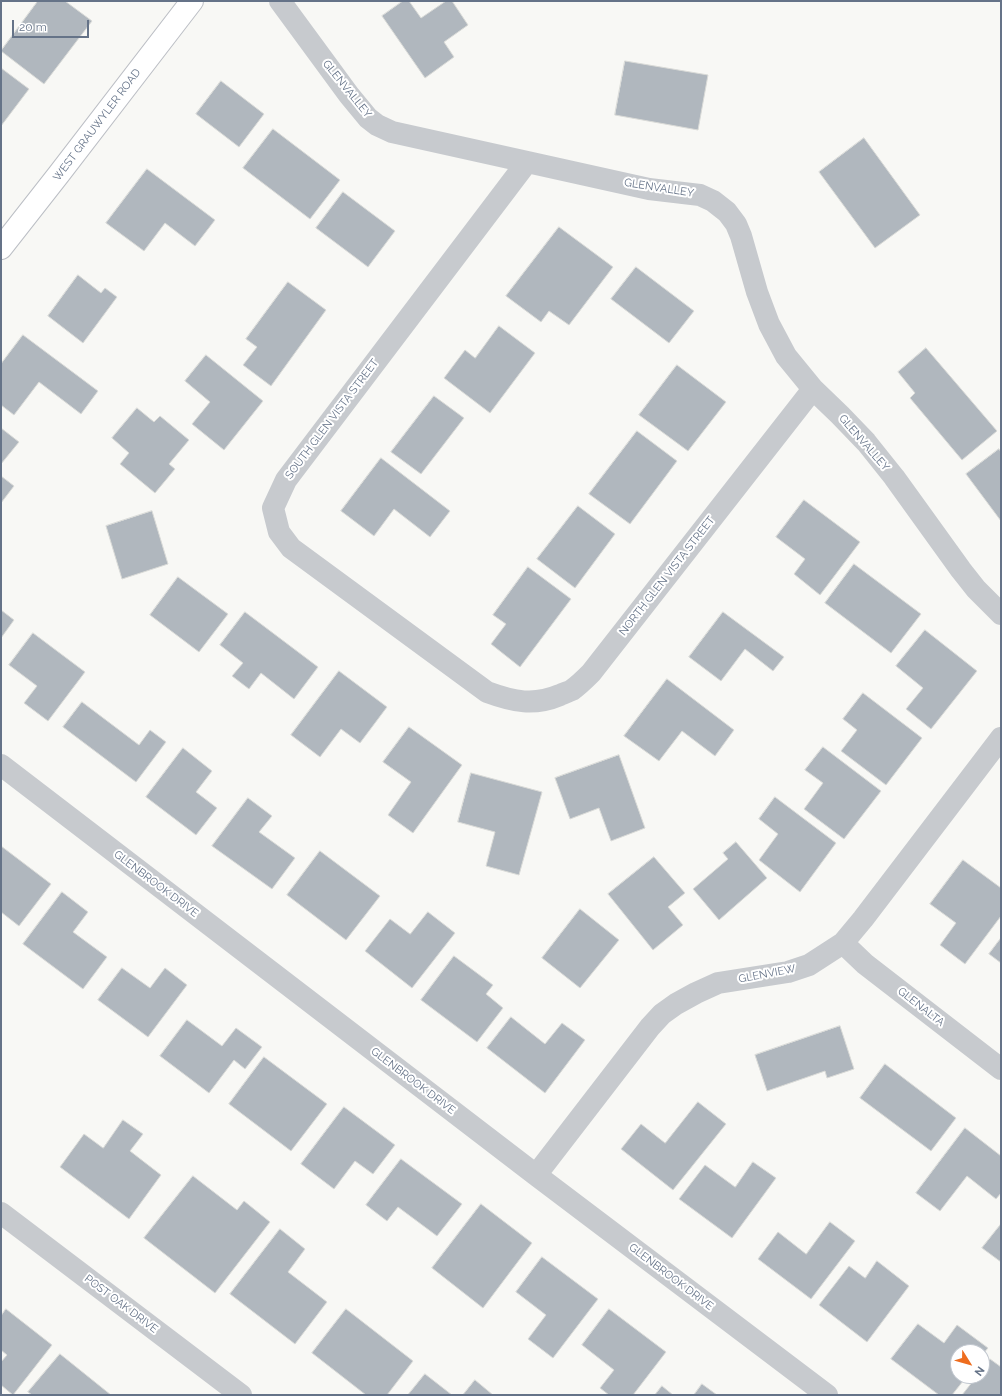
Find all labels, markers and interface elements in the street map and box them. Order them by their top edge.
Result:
scale bar [14,12,91,38]
text: 20 m [19,20,47,34]
street label: GLENVALLEY [320,57,374,121]
street label: WEST GRAUWYLER ROAD [51,66,143,184]
street label: GLENVALLEY [623,176,695,200]
street label: SOUTH GLEN VISTA STREET [283,356,381,482]
street label: GLENVALLEY [836,412,892,474]
street label: NORTH GLEN VISTA STREET [616,514,718,638]
street label: GLENBROOK DRIVE [111,848,201,920]
street label: GLENVIEW [737,962,797,986]
street label: GLENALTA [895,985,947,1029]
street label: GLENBROOK DRIVE [368,1045,458,1117]
street label: GLENBROOK DRIVE [626,1241,716,1313]
street label: POST OAK DRIVE [82,1272,160,1336]
north arrow [950,1344,990,1384]
text: N [971,1364,987,1378]

